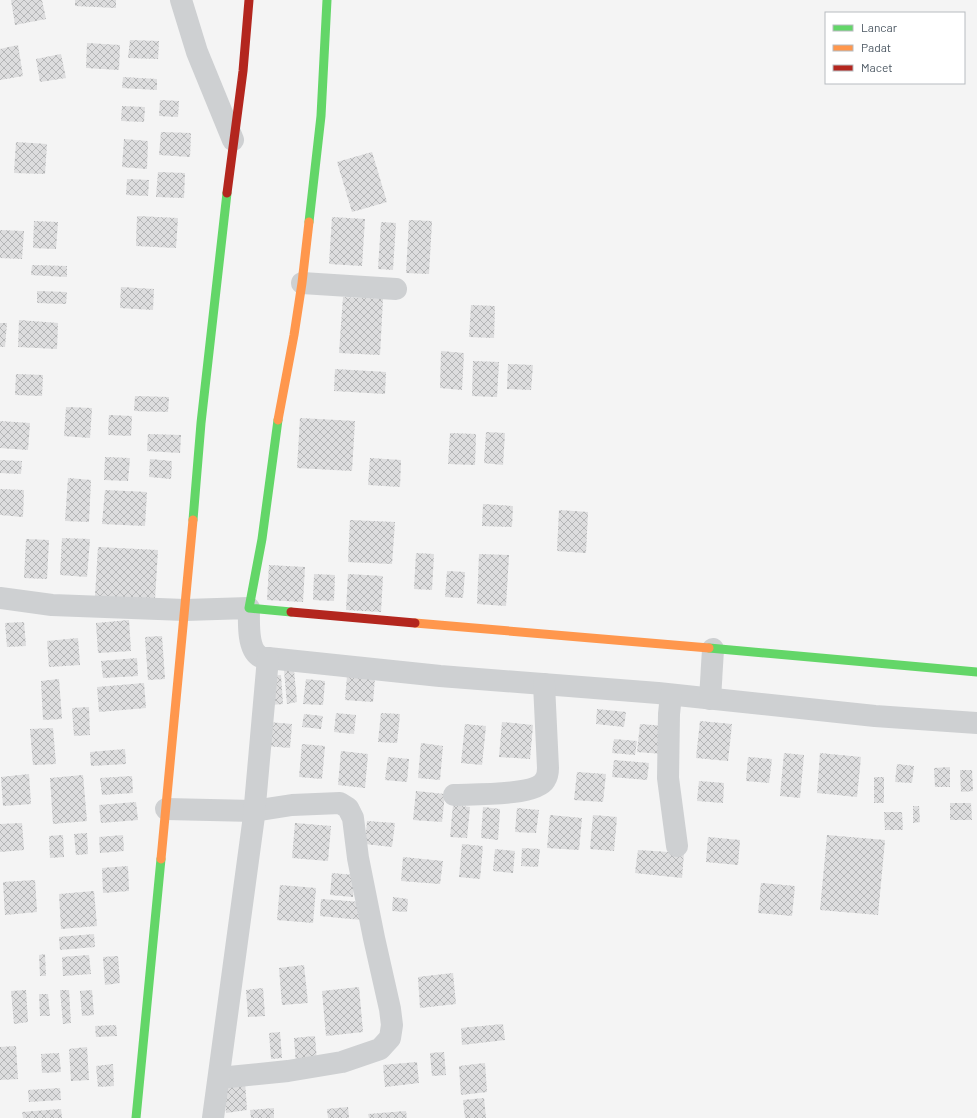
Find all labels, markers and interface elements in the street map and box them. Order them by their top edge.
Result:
legend [825,12,965,84]
text: Lancar [861,20,898,34]
text: Padat [861,40,891,54]
text: Macet [861,60,893,74]

